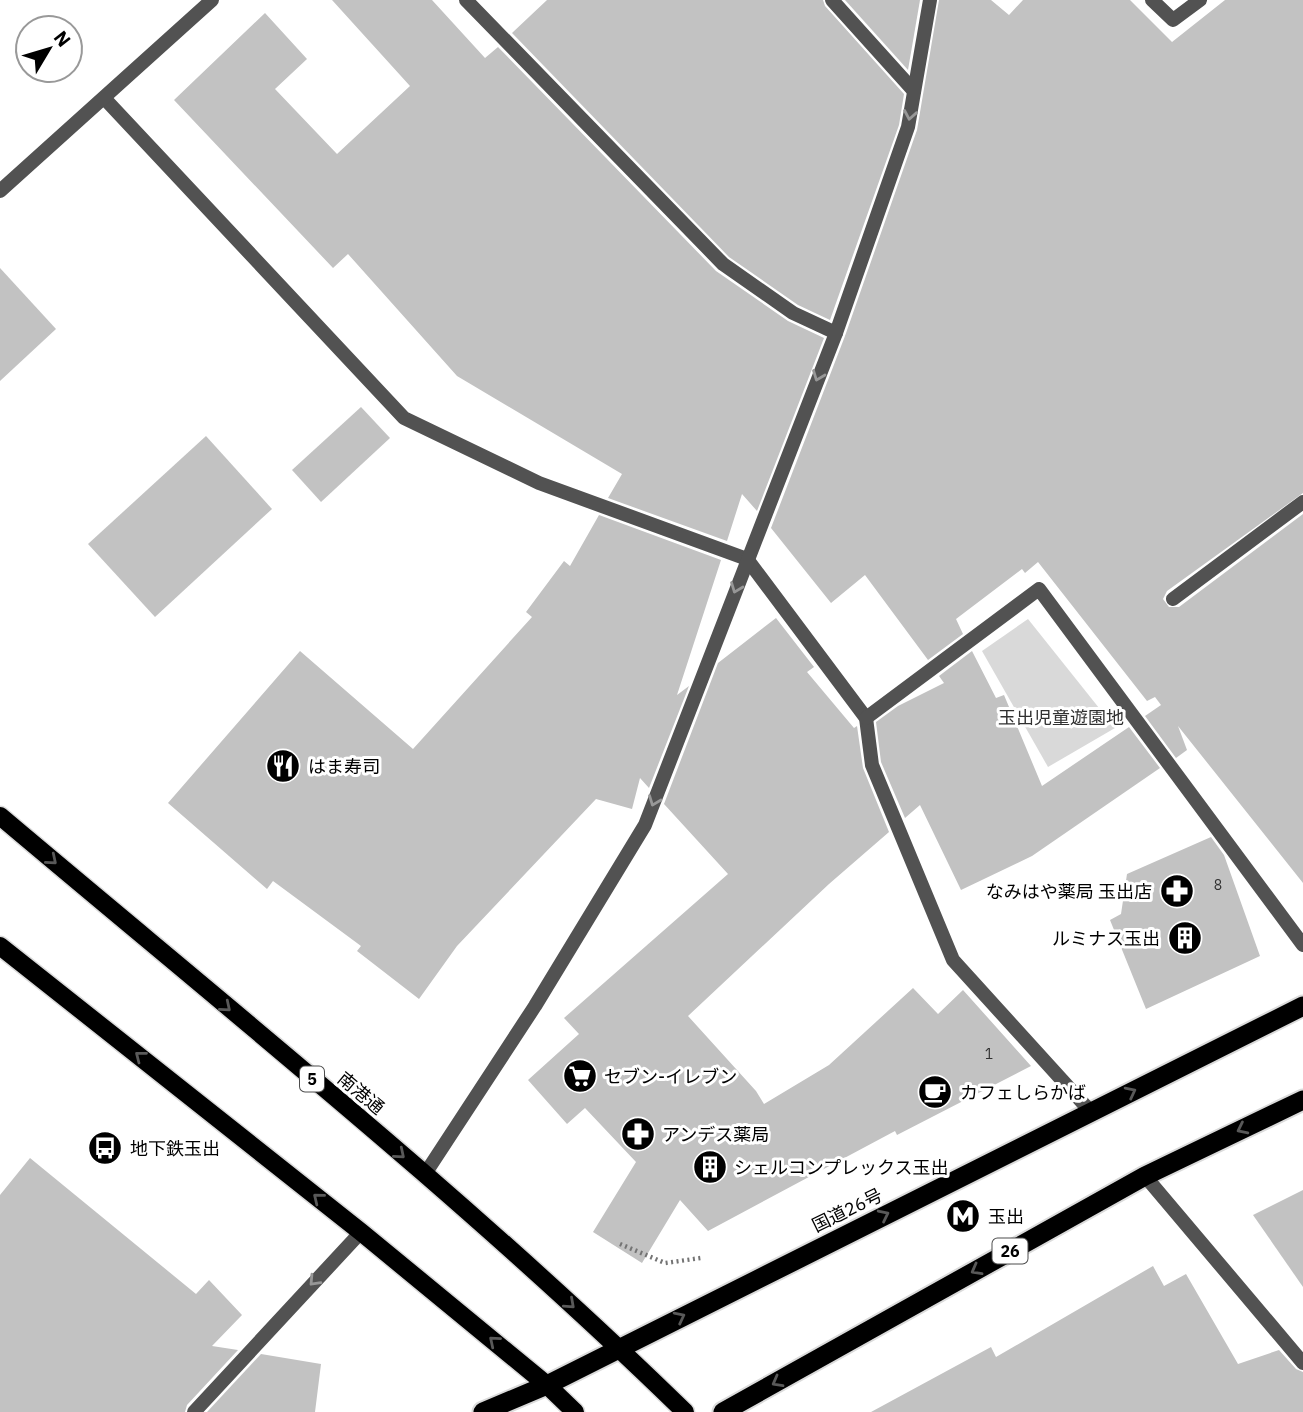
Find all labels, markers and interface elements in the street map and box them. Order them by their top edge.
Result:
north arrow [14,14,84,84]
text: N [49,26,76,51]
one-way arrow [903,110,918,121]
one-way arrow [813,370,827,382]
one-way arrow [730,582,744,594]
park label: 玉出児童遊園地 [998,706,1124,729]
restaurant icon: はま寿司 [264,747,302,785]
place label: はま寿司 [308,755,380,778]
one-way arrow [649,794,663,806]
one-way arrow [44,852,57,864]
pharmacy icon: なみはや薬局 玉出店 [1158,872,1196,910]
house number: 8 [1214,876,1222,894]
place label: なみはや薬局 玉出店 [986,880,1152,903]
building icon: ルミナス玉出 [1166,919,1204,957]
place label: ルミナス玉出 [1052,927,1160,950]
one-way arrow [218,999,231,1011]
house number: 1 [985,1045,993,1063]
one-way arrow [135,1052,148,1065]
supermarket icon: セブン-イレブン [561,1057,599,1095]
place label: セブン-イレブン [604,1065,737,1088]
road number: 5 [300,1066,324,1092]
street label: 南港通 [333,1067,389,1119]
cafe icon: カフェしらかば [916,1073,954,1111]
place label: カフェしらかば [960,1081,1086,1104]
one-way arrow [1124,1086,1136,1100]
pharmacy icon: アンデス薬局 [619,1115,657,1153]
one-way arrow [1237,1121,1249,1135]
place label: アンデス薬局 [662,1123,769,1146]
bus stop icon: 地下鉄玉出 [86,1129,124,1167]
place label: 地下鉄玉出 [130,1137,220,1160]
one-way arrow [392,1145,405,1158]
building icon: シェルコンプレックス玉出 [691,1148,729,1186]
place label: シェルコンプレックス玉出 [734,1156,949,1179]
street label: 国道26号 [808,1183,886,1237]
one-way arrow [313,1193,326,1206]
metro station icon: 玉出 [944,1197,982,1235]
place label: 玉出 [988,1205,1024,1228]
one-way arrow [876,1210,889,1223]
road number: 26 [992,1238,1028,1264]
one-way arrow [971,1262,983,1275]
one-way arrow [310,1273,322,1286]
one-way arrow [562,1296,575,1308]
one-way arrow [673,1311,685,1325]
one-way arrow [490,1337,502,1350]
one-way arrow [772,1374,785,1387]

